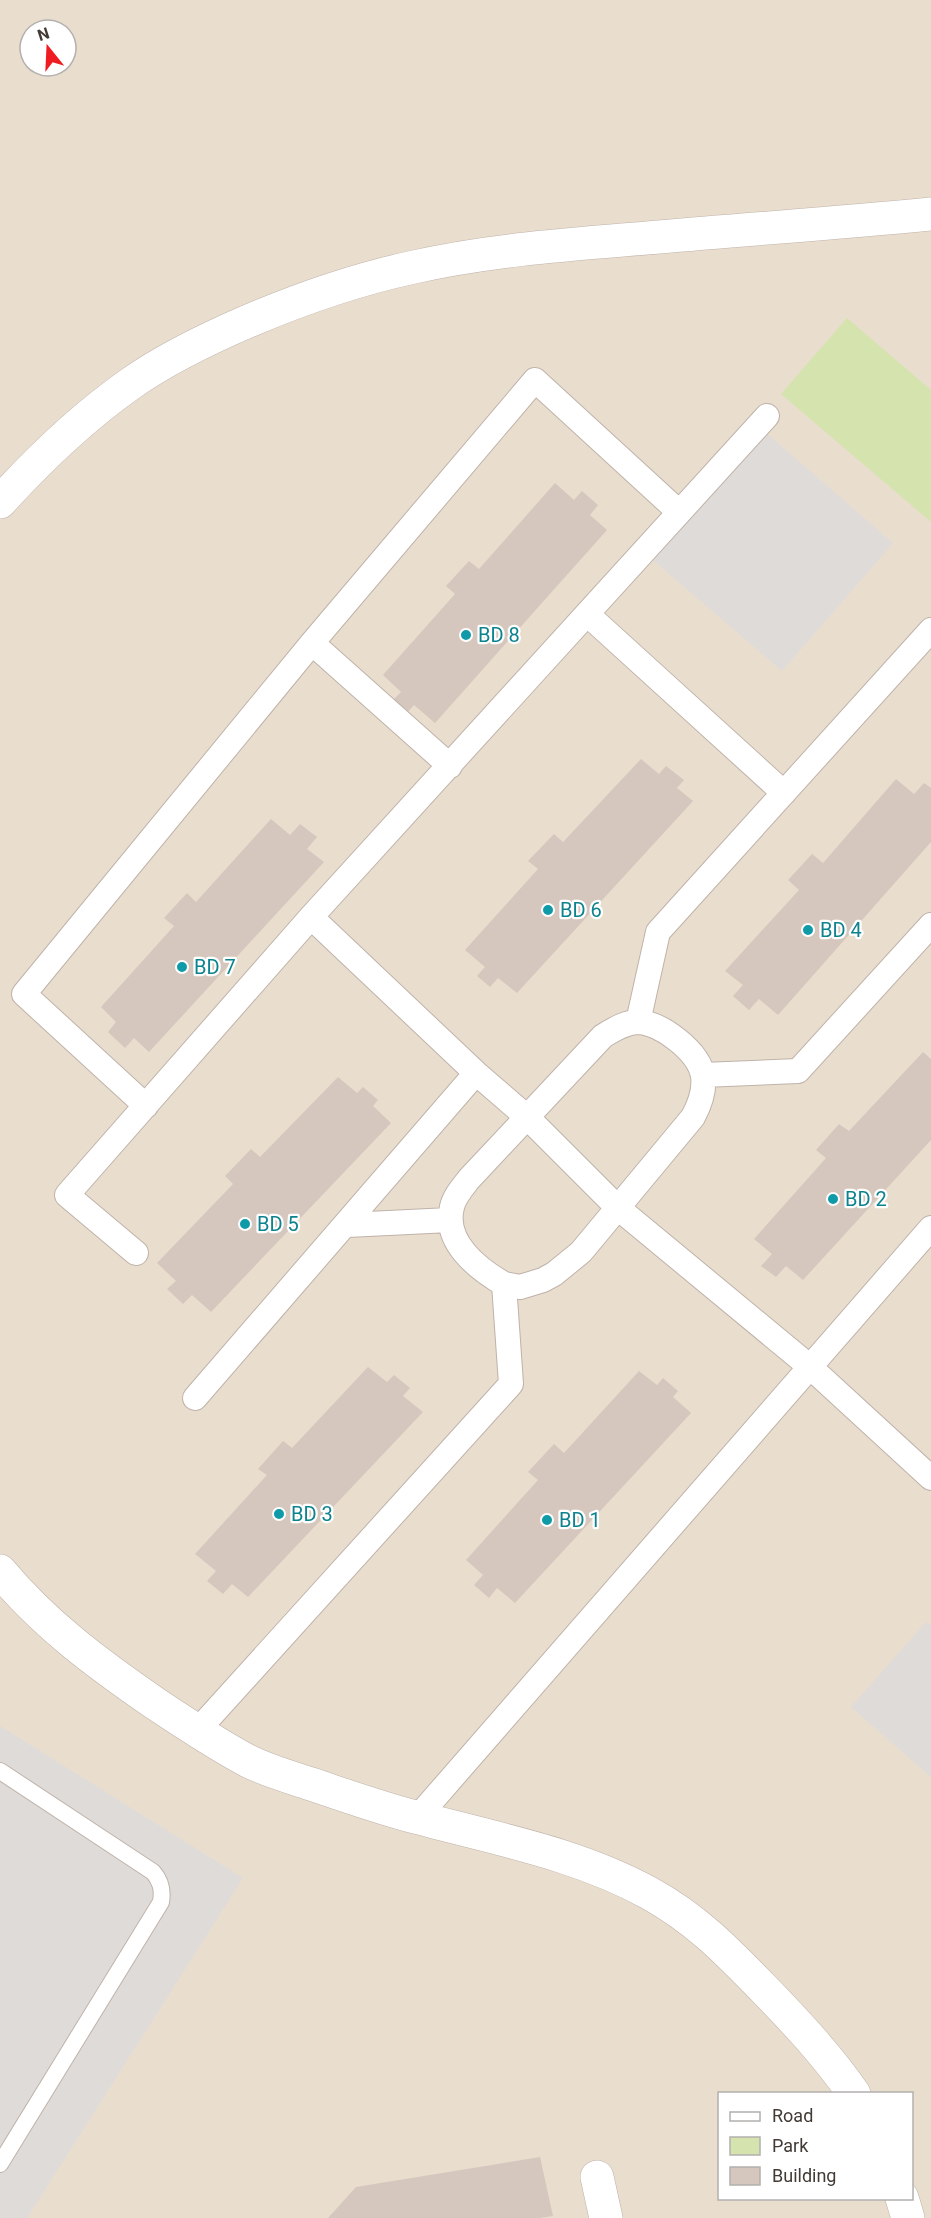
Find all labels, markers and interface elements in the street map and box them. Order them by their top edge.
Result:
north arrow [18,18,78,78]
text: N [35,23,52,45]
place label: BD 8 [478,623,520,647]
marker: BD 8 [459,628,473,642]
place label: BD 6 [560,898,602,922]
marker: BD 6 [541,903,555,917]
place label: BD 4 [820,918,862,942]
marker: BD 4 [801,923,815,937]
place label: BD 7 [194,955,236,979]
marker: BD 7 [175,960,189,974]
place label: BD 2 [845,1187,887,1211]
marker: BD 2 [826,1192,840,1206]
place label: BD 5 [257,1212,299,1236]
marker: BD 5 [238,1217,252,1231]
place label: BD 3 [291,1502,333,1526]
marker: BD 3 [272,1507,286,1521]
place label: BD 1 [559,1508,601,1532]
marker: BD 1 [540,1513,554,1527]
legend [718,2092,913,2200]
text: Road [772,2105,813,2126]
text: Park [772,2135,809,2156]
text: Building [772,2165,836,2186]

